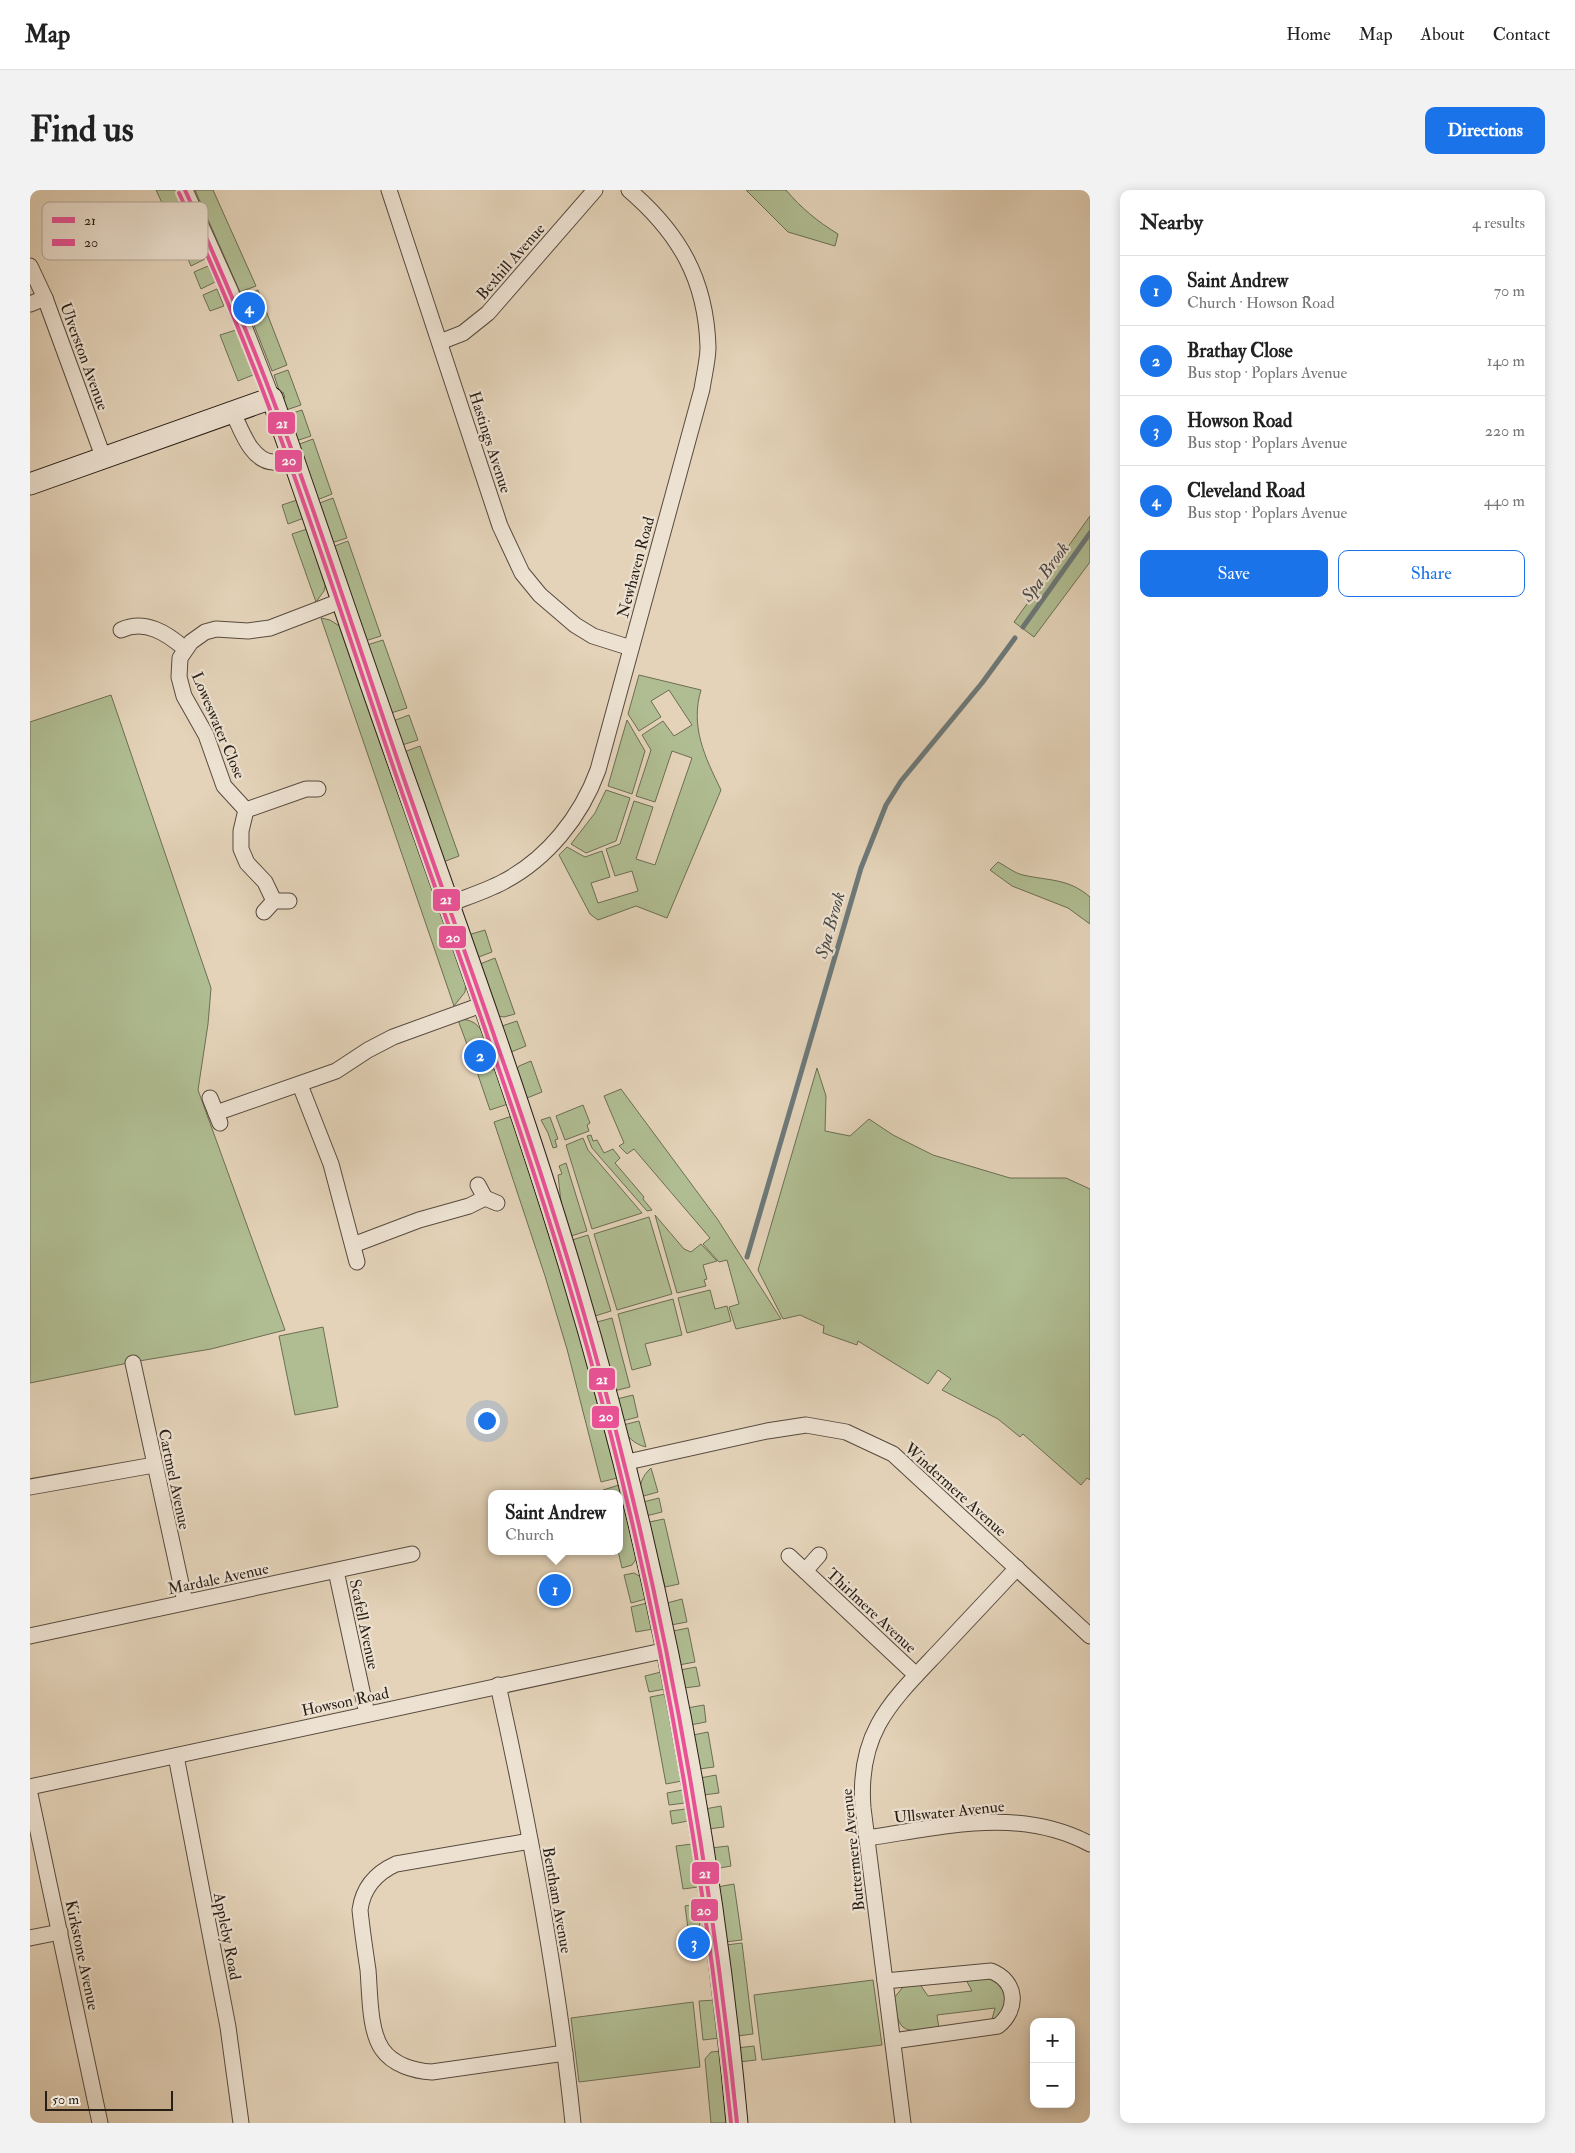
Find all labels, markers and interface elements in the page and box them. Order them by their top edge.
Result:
text: Map [25,19,70,50]
text: Home [1286,23,1331,46]
text: Map [1359,23,1393,46]
text: About [1421,23,1465,46]
text: Contact [1493,23,1550,46]
button: Directions [1425,107,1545,154]
text: Find us [30,108,134,152]
legend [42,202,208,260]
text: Nearby [1140,209,1203,236]
text: 21 [84,212,96,229]
text: 4 results [1472,213,1525,233]
street label: Bexhill Avenue [472,219,550,304]
text: 20 [84,234,98,251]
text: Saint Andrew [1187,269,1288,293]
text: 1 [1153,281,1159,301]
text: 70 m [1494,281,1525,301]
pin: 4 [233,289,265,327]
text: Church · Howson Road [1187,293,1335,313]
street label: Ulverston Avenue [55,300,113,413]
text: Brathay Close [1187,339,1293,363]
text: 2 [1152,351,1160,371]
text: 140 m [1487,351,1525,371]
text: Bus stop · Poplars Avenue [1187,363,1347,383]
street label: Hastings Avenue [464,389,516,496]
text: Howson Road [1187,409,1292,433]
line badge: 21 [267,411,296,435]
text: 21 [276,415,288,432]
text: 3 [1153,421,1159,441]
text: 220 m [1485,421,1525,441]
text: Bus stop · Poplars Avenue [1187,433,1347,453]
line badge: 20 [274,449,303,473]
text: 20 [282,452,296,469]
text: Cleveland Road [1187,479,1305,503]
text: 4 [1152,491,1160,511]
text: 440 m [1484,491,1525,511]
text: Bus stop · Poplars Avenue [1187,503,1347,523]
street label: Newhaven Road [613,514,659,620]
water label: Spa Brook [1015,538,1075,607]
button: Save [1140,550,1328,597]
button: Share [1338,550,1525,597]
street label: Loweswater Close [187,669,250,782]
line badge: 21 [432,888,461,912]
water label: Spa Brook [810,889,851,962]
text: 21 [440,891,452,908]
line badge: 20 [438,925,467,949]
text: 20 [446,929,460,946]
pin: 2 [464,1037,496,1075]
line badge: 21 [588,1367,616,1391]
text: 21 [596,1371,608,1388]
line badge: 20 [591,1405,620,1429]
your location [474,1408,500,1434]
text: 20 [599,1408,613,1425]
street label: Cartmel Avenue [154,1427,194,1532]
street label: Windermere Avenue [899,1438,1011,1541]
popup [488,1490,623,1555]
text: Saint Andrew [505,1501,606,1525]
text: Church [505,1525,554,1545]
street label: Mardale Avenue [166,1558,271,1599]
street label: Thirlmere Avenue [822,1564,921,1658]
pin: 1 [539,1571,571,1609]
street label: Scafell Avenue [345,1577,383,1671]
street label: Howson Road [300,1683,391,1721]
street label: Buttermere Avenue [837,1787,869,1912]
street label: Ullswater Avenue [893,1796,1006,1828]
street label: Bentham Avenue [538,1845,576,1955]
line badge: 21 [691,1861,720,1885]
text: 21 [699,1865,711,1882]
street label: Appleby Road [208,1890,245,1982]
street label: Kirkstone Avenue [61,1898,103,2012]
line badge: 20 [690,1898,719,1922]
text: 20 [697,1902,711,1919]
pin: 3 [678,1924,710,1962]
map controls [1030,2018,1075,2108]
button: + [1030,2018,1075,2063]
button: − [1030,2063,1075,2108]
scale bar [45,2088,172,2111]
text: 50 m [52,2091,79,2108]

